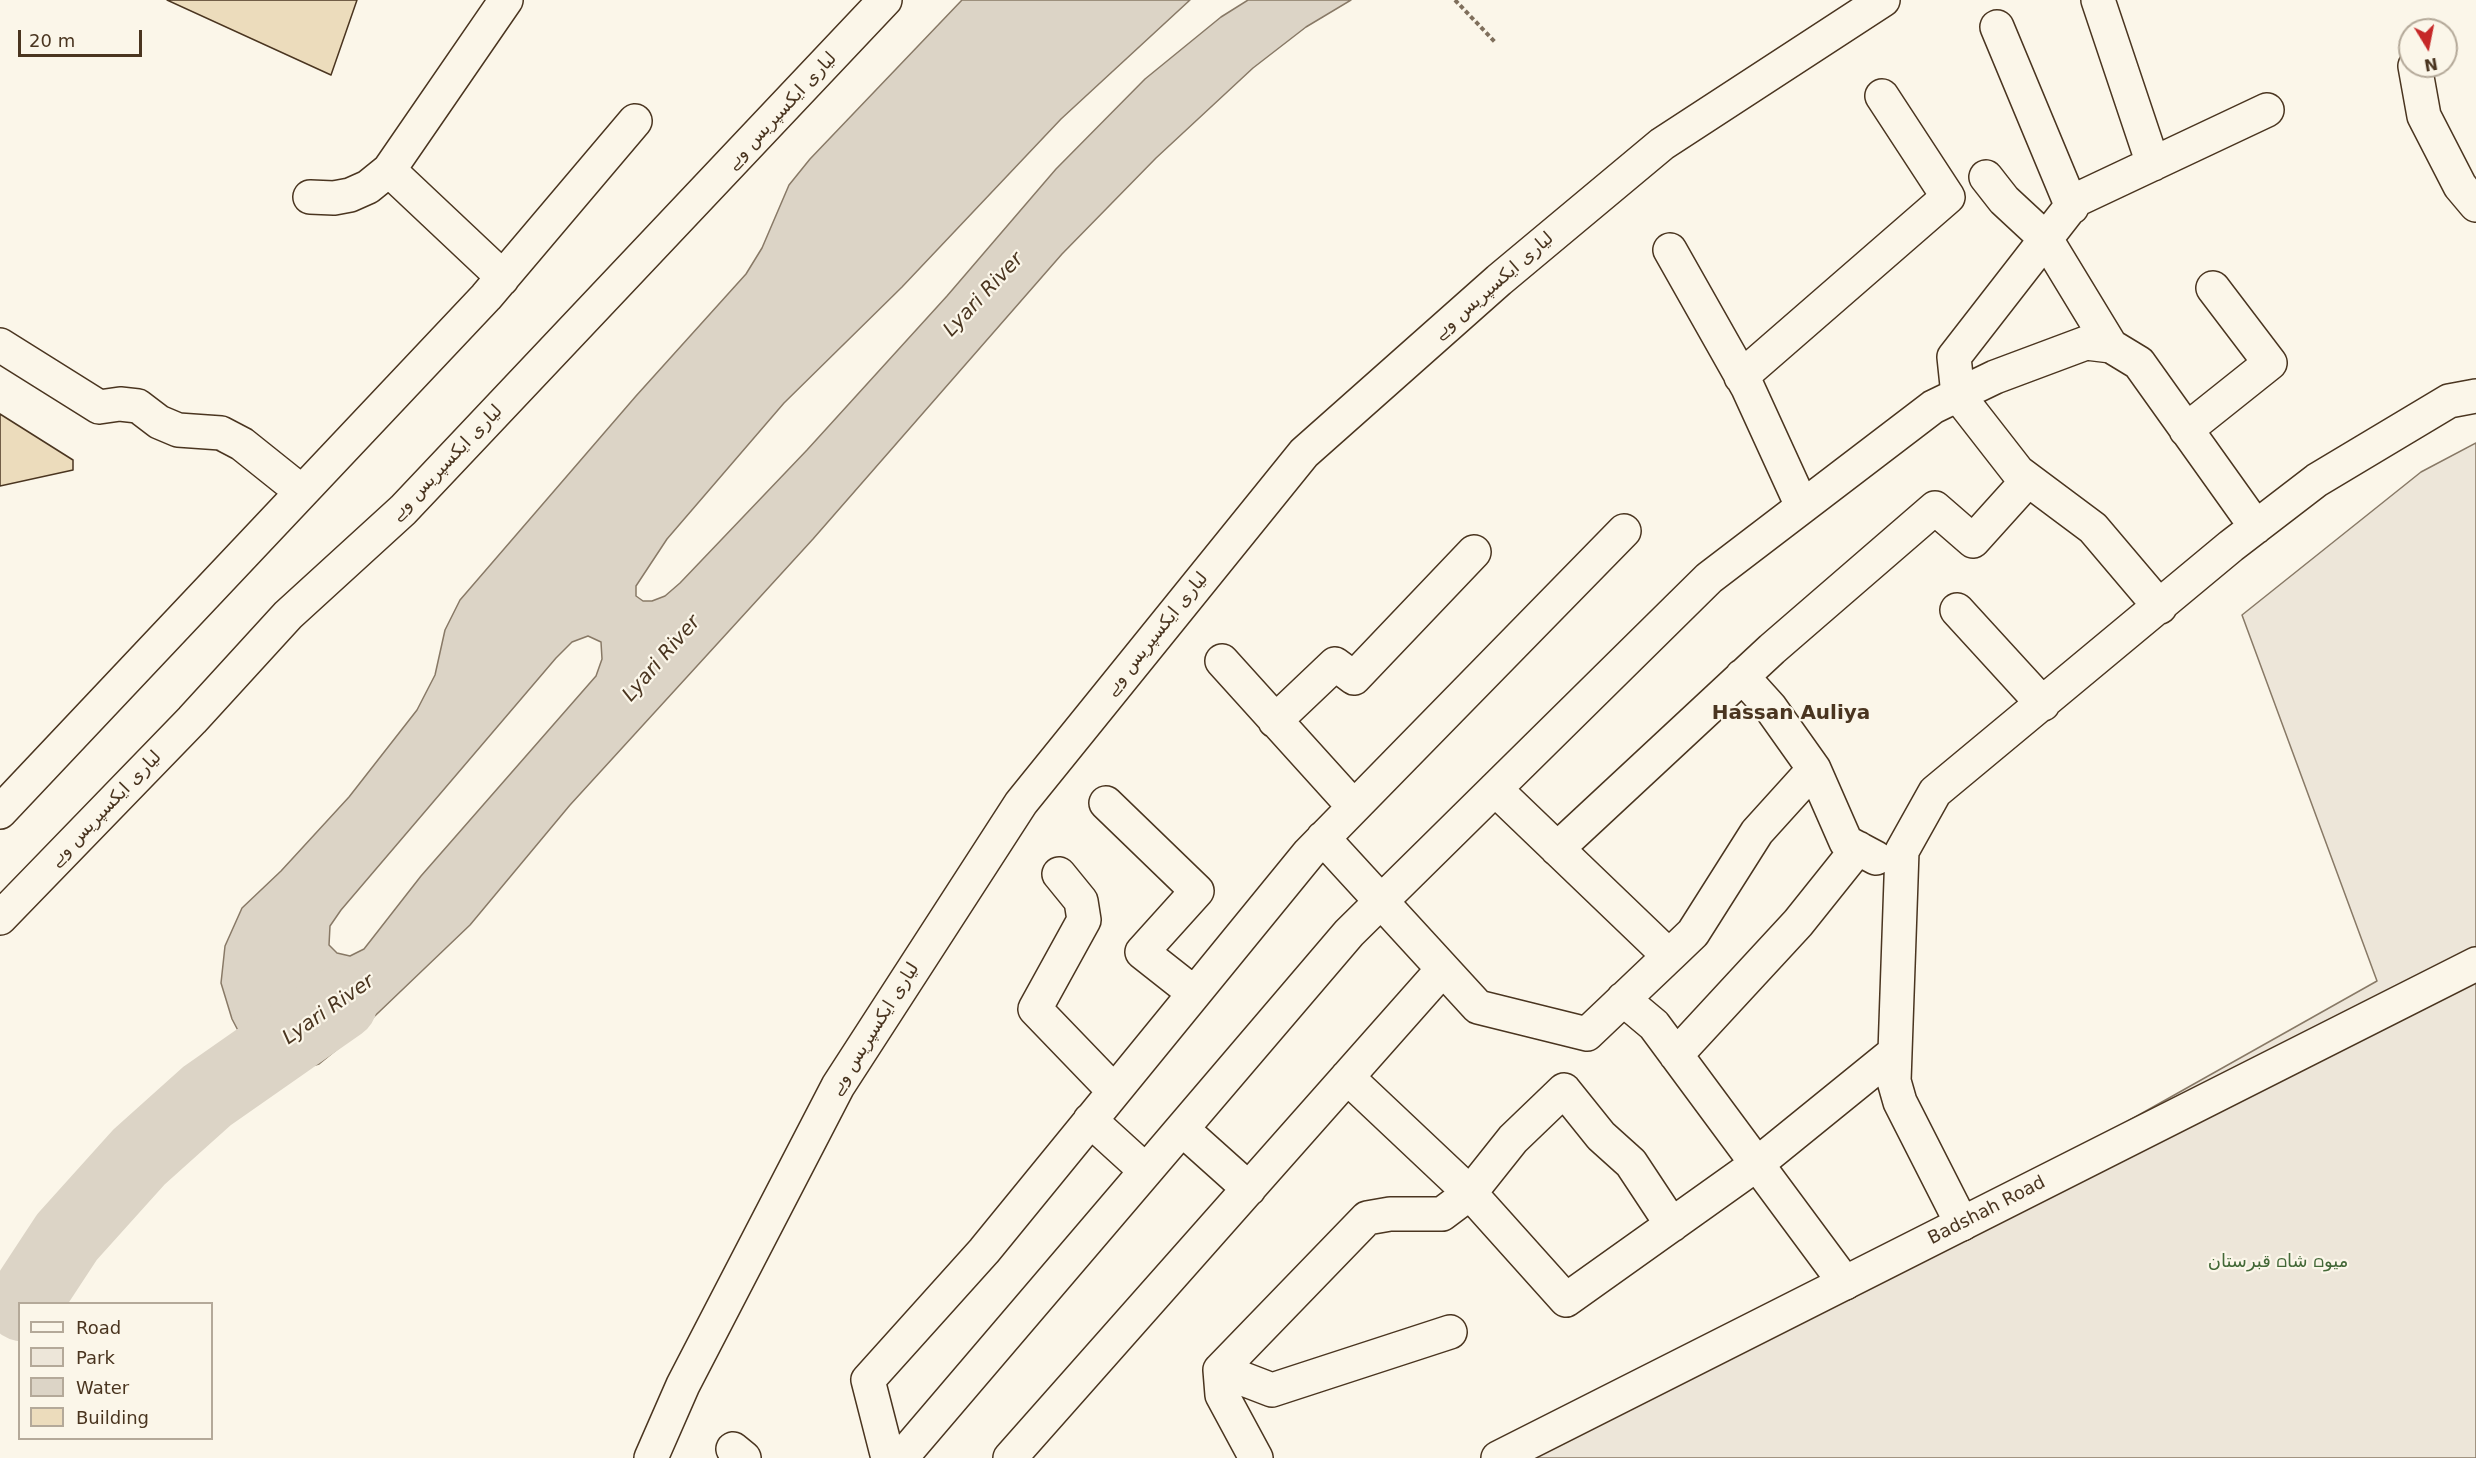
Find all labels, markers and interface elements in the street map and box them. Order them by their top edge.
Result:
scale bar [21,18,146,56]
north arrow [2398,18,2458,78]
text: 20 m [29,30,75,51]
street label: لیاری ایکسپریس وے [722,48,842,174]
text: N [2423,54,2439,75]
street label: لیاری ایکسپریس وے [1430,228,1558,344]
water label: Lyari River [939,248,1029,342]
street label: لیاری ایکسپریس وے [387,401,507,525]
street label: لیاری ایکسپریس وے [1101,568,1213,700]
water label: Lyari River [618,611,706,707]
district label: Hassan Auliya [1712,702,1870,726]
street label: لیاری ایکسپریس وے [46,747,166,871]
street label: لیاری ایکسپریس وے [826,959,924,1099]
water label: Lyari River [279,970,379,1050]
street label: Badshah Road [1925,1172,2049,1250]
park label: میوہ شاہ قبرستان [2208,1251,2348,1273]
legend [18,1302,213,1440]
text: Road [76,1317,121,1338]
text: Park [76,1347,115,1368]
text: Water [76,1377,129,1398]
text: Building [76,1407,149,1428]

